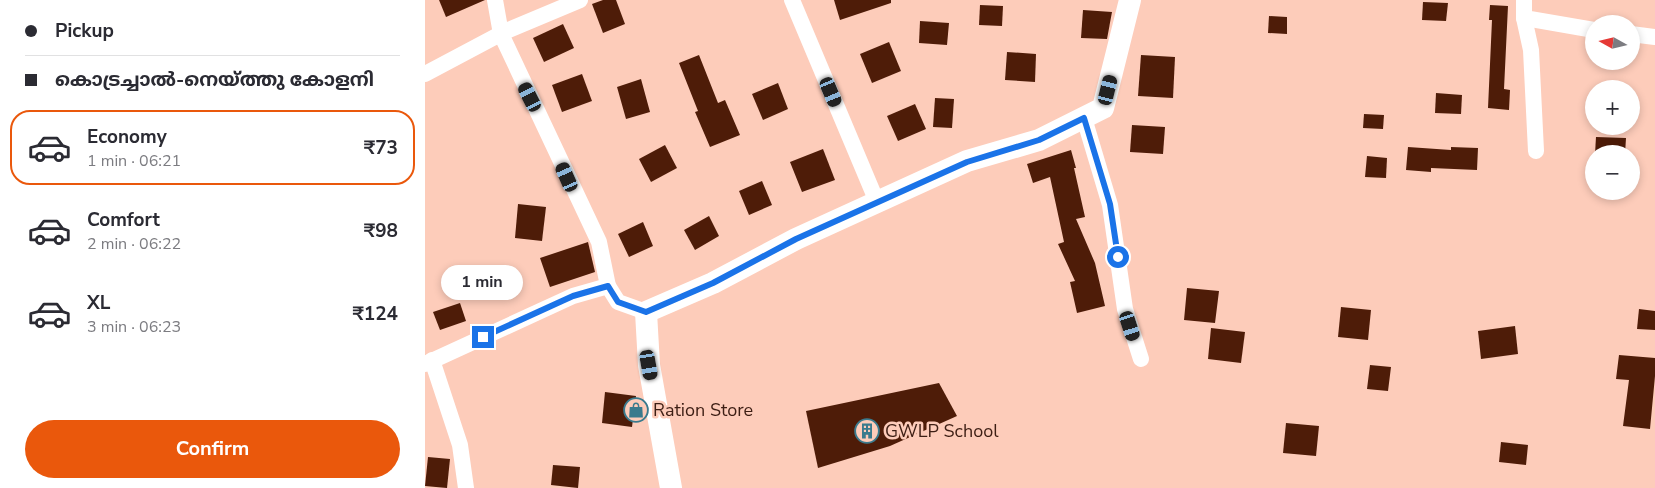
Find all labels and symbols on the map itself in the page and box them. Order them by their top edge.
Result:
north arrow [1585,15,1640,70]
car [1097,74,1118,106]
car [818,75,843,109]
car [516,80,543,114]
car [554,160,579,194]
route start [1107,246,1129,268]
callout: 1 min [442,264,524,300]
car [1118,309,1141,343]
route end [472,326,494,348]
car [639,349,658,381]
shop icon: Ration Store [623,397,649,423]
place label: Ration Store [653,398,753,422]
building icon: GWLP School [854,418,880,444]
place label: GWLP School [885,419,999,443]

